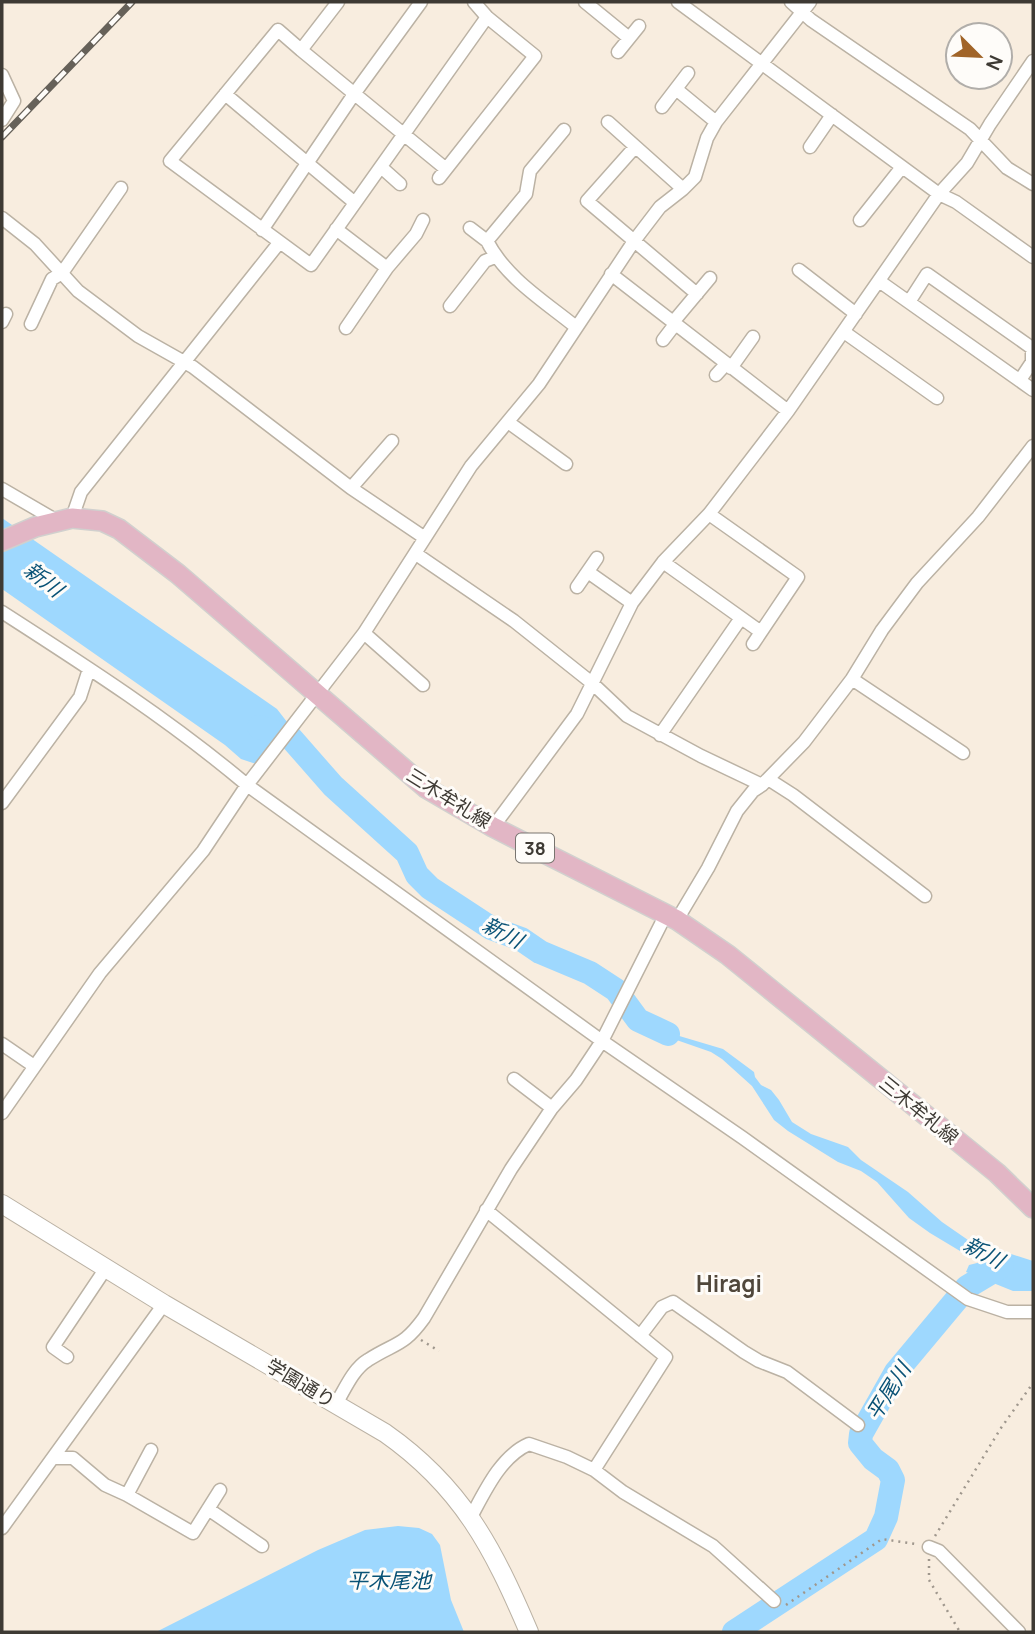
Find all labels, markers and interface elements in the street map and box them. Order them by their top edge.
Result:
north arrow [944,21,1014,91]
text: N [980,51,1009,74]
water label: 新川 [19,555,71,604]
street label: 三木牟礼線 [402,762,496,834]
road number: 38 [516,834,554,862]
water label: 新川 [478,910,530,955]
street label: 三木牟礼線 [874,1070,964,1150]
water label: 新川 [959,1230,1011,1275]
district label: Hiragi [696,1267,762,1299]
street label: 学園通り [262,1352,340,1414]
water label: 平尾川 [859,1355,918,1425]
water label: 平木尾池 [347,1566,433,1594]

